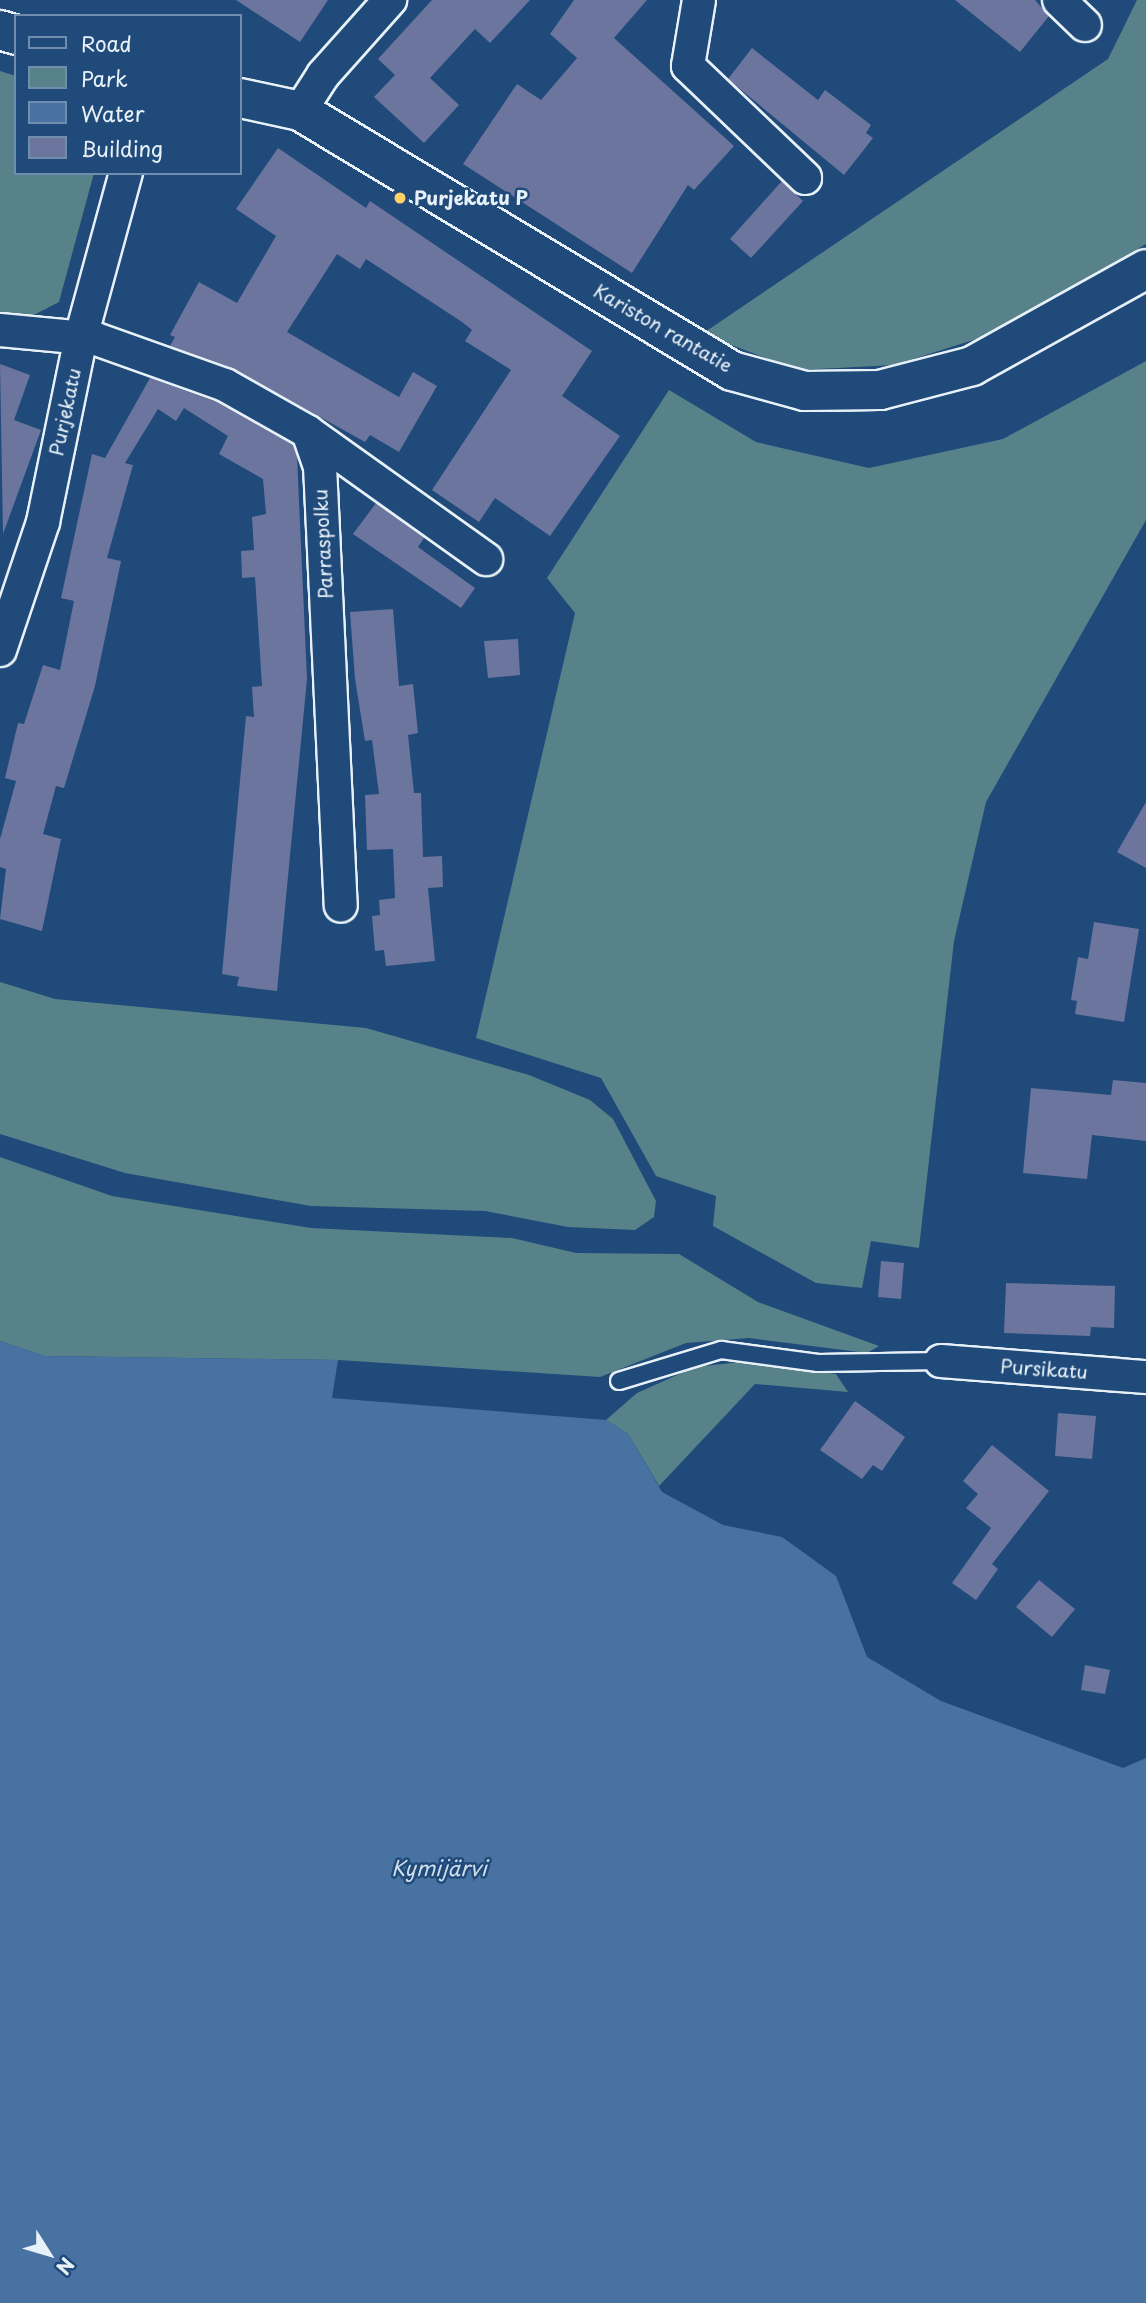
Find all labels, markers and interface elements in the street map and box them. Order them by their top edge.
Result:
legend [14,14,242,175]
text: Road [81,27,132,59]
text: Park [81,62,128,94]
text: Water [81,97,144,129]
text: Building [81,132,163,164]
place label: Purjekatu P [414,187,528,209]
marker: Purjekatu P [392,190,408,206]
street label: Kariston rantatie [589,279,737,377]
street label: Purjekatu [45,366,85,458]
street label: Parraspolku [309,489,337,599]
street label: Pursikatu [999,1355,1089,1383]
water label: Kymijärvi [391,1854,487,1880]
north arrow [14,2219,84,2289]
text: N [50,2252,81,2281]

